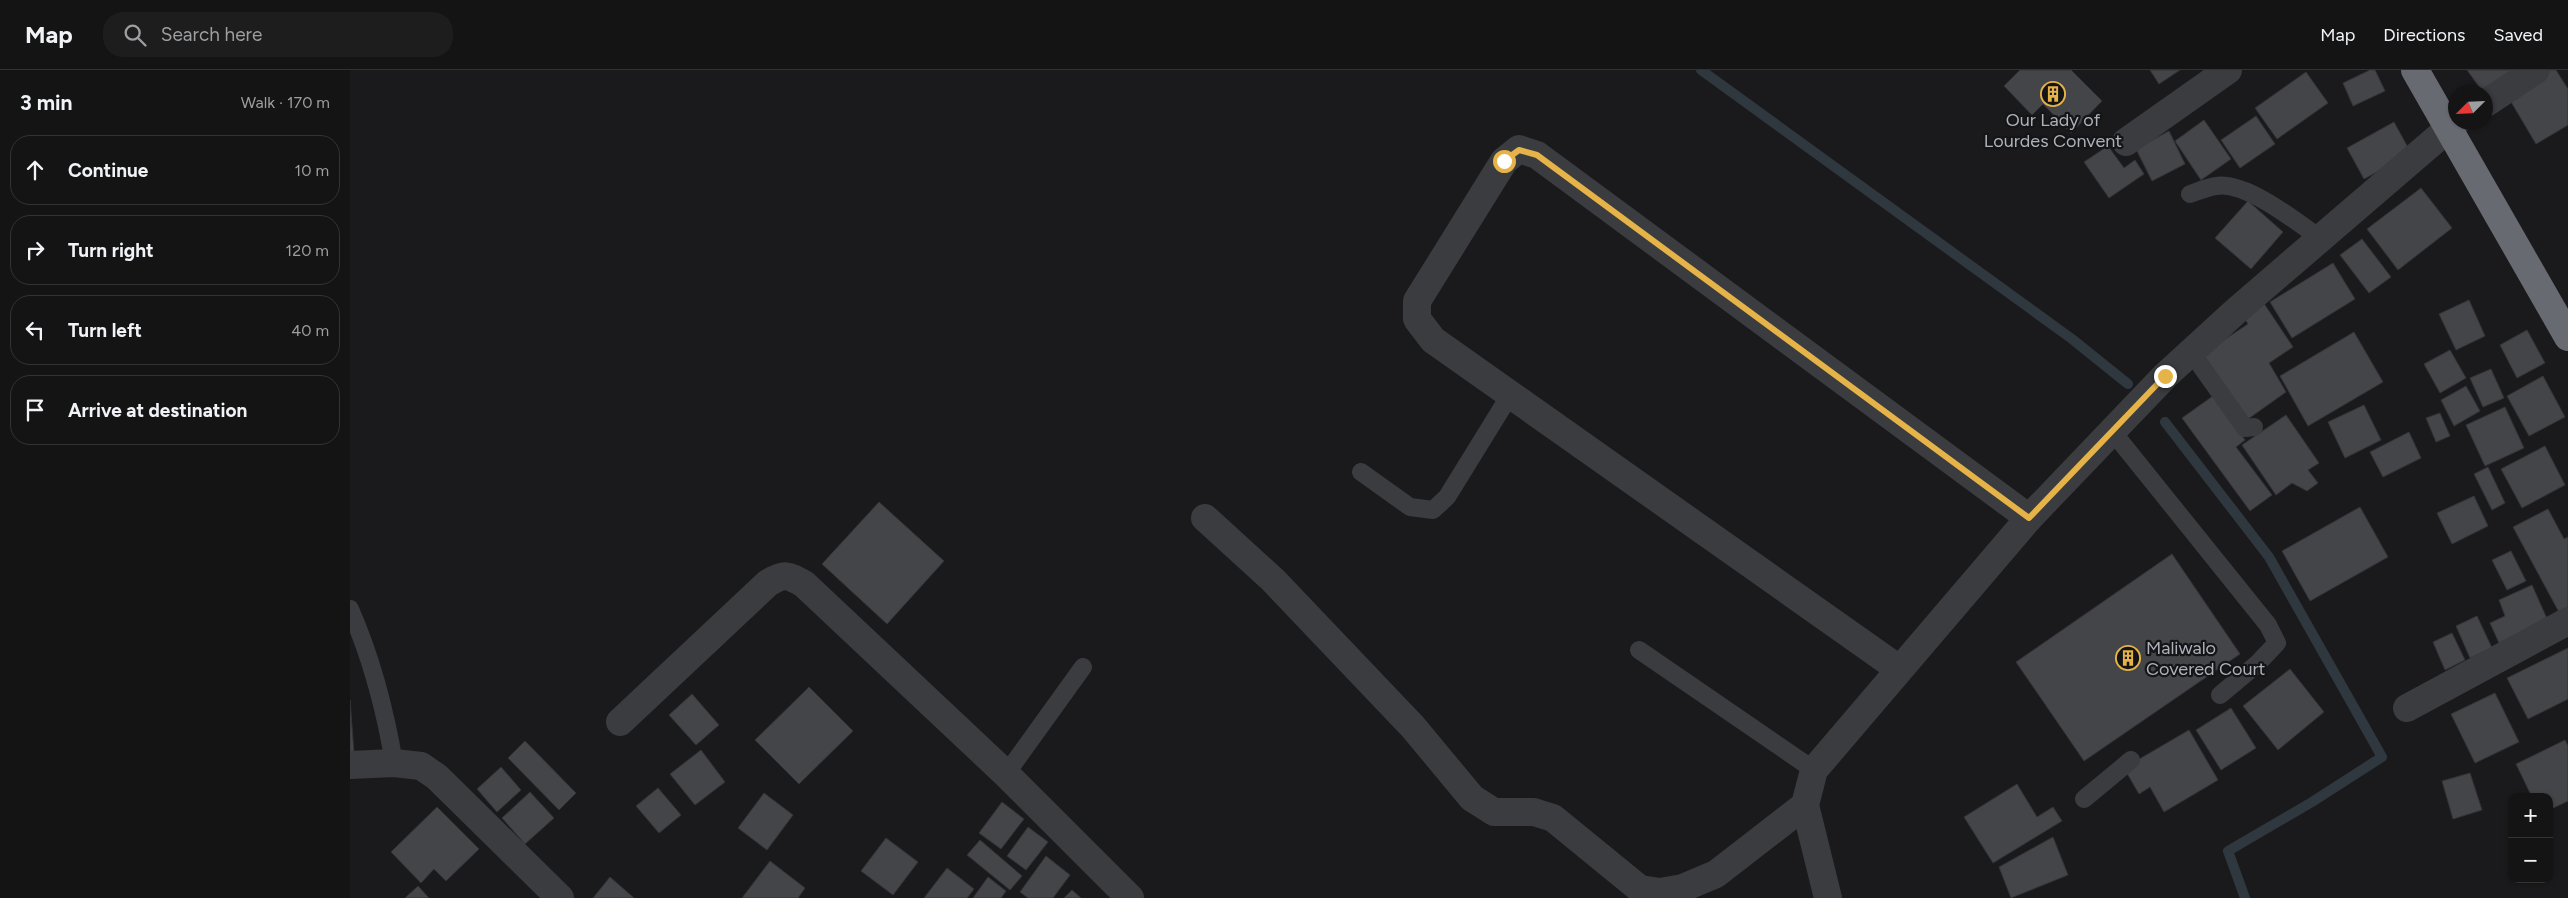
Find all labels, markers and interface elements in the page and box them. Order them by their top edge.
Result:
search box [103,12,453,57]
text: Map [25,20,73,49]
icon: search [121,21,149,49]
text: Search here [161,23,262,46]
text: Map [2320,24,2355,46]
text: Directions [2383,24,2465,46]
text: Saved [2493,24,2543,46]
building icon: Our Lady of Lourdes Convent [2040,81,2066,107]
north arrow [2448,85,2493,130]
text: 3 min [20,90,72,115]
text: Walk · 170 m [241,93,330,112]
place label: Our Lady of Lourdes Convent [1984,109,2122,152]
route start [1493,150,1516,173]
icon: ahead [21,156,49,184]
text: Continue [68,159,148,182]
text: 10 m [295,161,329,180]
icon: right [21,236,49,264]
text: Turn right [68,239,154,262]
text: 120 m [286,241,329,260]
icon: left [21,316,49,344]
text: Turn left [68,319,142,342]
text: 40 m [291,321,329,340]
route end [2154,365,2177,388]
icon: arrive [21,396,49,424]
text: Arrive at destination [68,399,247,422]
place label: Maliwalo Covered Court [2146,637,2266,680]
building icon: Maliwalo Covered Court [2115,645,2141,671]
map controls [2508,793,2553,883]
button: + [2508,793,2553,838]
button: − [2508,838,2553,883]

